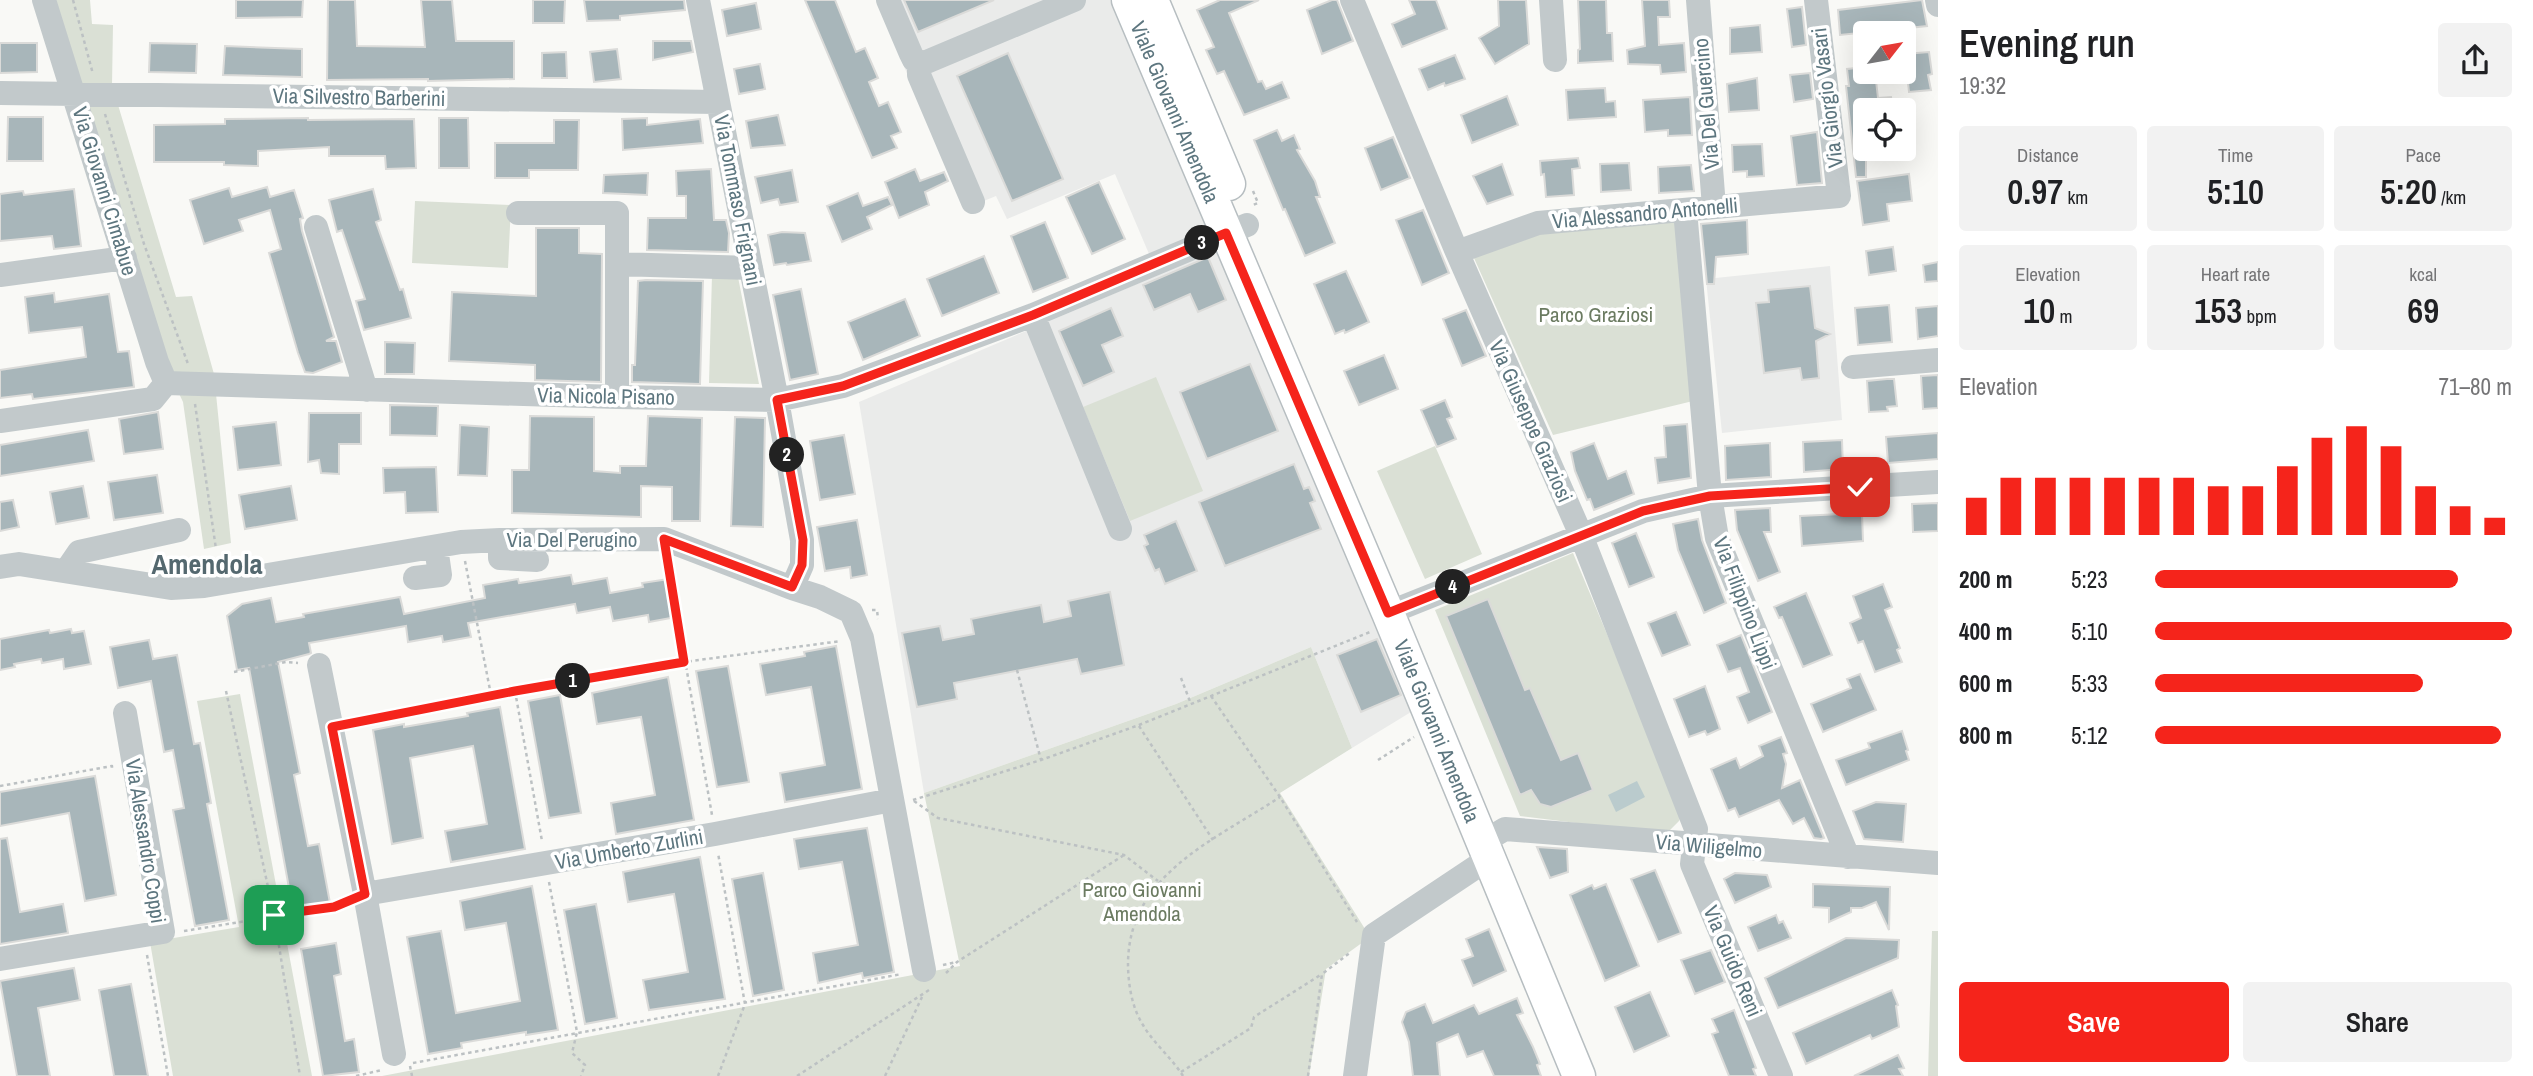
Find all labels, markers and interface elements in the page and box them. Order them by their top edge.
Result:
street label: Viale Giovanni Amendola [1124,17,1227,208]
text: Evening run [1959,18,2135,69]
north arrow [1853,21,1916,84]
map controls [1853,21,1916,161]
button: share [2438,23,2512,97]
street label: Via Giorgio Vasari [1804,26,1850,170]
street label: Via Del Guercino [1686,37,1726,171]
text: 19:32 [1959,70,2006,101]
street label: Via Silvestro Barberini [272,81,446,113]
button: locate [1853,98,1916,161]
street label: Via Giovanni Cimabue [66,103,144,279]
street label: Via Tommaso Frignani [707,112,769,288]
text: Distance [2017,142,2079,168]
text: Time [2218,142,2253,168]
text: Pace [2405,142,2441,168]
text: 0.97 [2007,168,2063,215]
text: 5:10 [2207,168,2264,215]
text: 5:20 [2380,168,2437,215]
text: km [2063,184,2088,210]
text: /km [2437,184,2466,210]
street label: Via Alessandro Antonelli [1551,190,1739,236]
pin: 3 [1184,226,1220,260]
text: 3 [1197,229,1206,255]
text: Elevation [2015,261,2080,287]
text: Heart rate [2201,261,2270,287]
text: kcal [2409,261,2437,287]
text: 10 [2023,287,2055,334]
text: 153 [2194,287,2242,334]
text: 69 [2407,287,2439,334]
park label: Parco Graziosi [1539,300,1653,329]
text: m [2055,303,2072,329]
text: bpm [2242,303,2277,329]
street label: Via Giuseppe Graziosi [1482,335,1580,507]
text: Elevation [1959,371,2038,402]
text: 71–80 m [2439,371,2512,402]
street label: Via Nicola Pisano [537,380,675,412]
pin: 2 [770,438,804,472]
text: 2 [782,441,791,467]
pin [1830,457,1890,517]
icon: check [1841,468,1879,506]
street label: Via Del Perugino [507,525,637,554]
street label: Via Filippino Lippi [1706,532,1784,674]
district label: Amendola [152,545,263,583]
text: 200 m [1959,564,2012,595]
text: 5:23 [2071,564,2108,595]
pin: 4 [1436,570,1470,604]
text: 4 [1448,573,1457,599]
text: 400 m [1959,616,2012,647]
text: 5:10 [2071,616,2108,647]
street label: Viale Giovanni Amendola [1387,635,1487,827]
pin: 1 [556,664,590,698]
text: 1 [568,667,577,693]
text: 600 m [1959,668,2012,699]
text: 5:33 [2071,668,2108,699]
text: 800 m [1959,720,2012,751]
text: 5:12 [2071,720,2108,751]
street label: Via Alessandro Coppi [119,757,173,925]
street label: Via Umberto Zurlini [553,822,705,876]
street label: Via Wiligelmo [1654,827,1764,865]
park label: Parco Giovanni Amendola [1082,875,1202,928]
pin [244,885,304,945]
icon: arrive [255,896,293,934]
street label: Via Guido Reni [1697,901,1769,1021]
button: Save [1959,982,2229,1062]
button: Share [2243,982,2512,1062]

